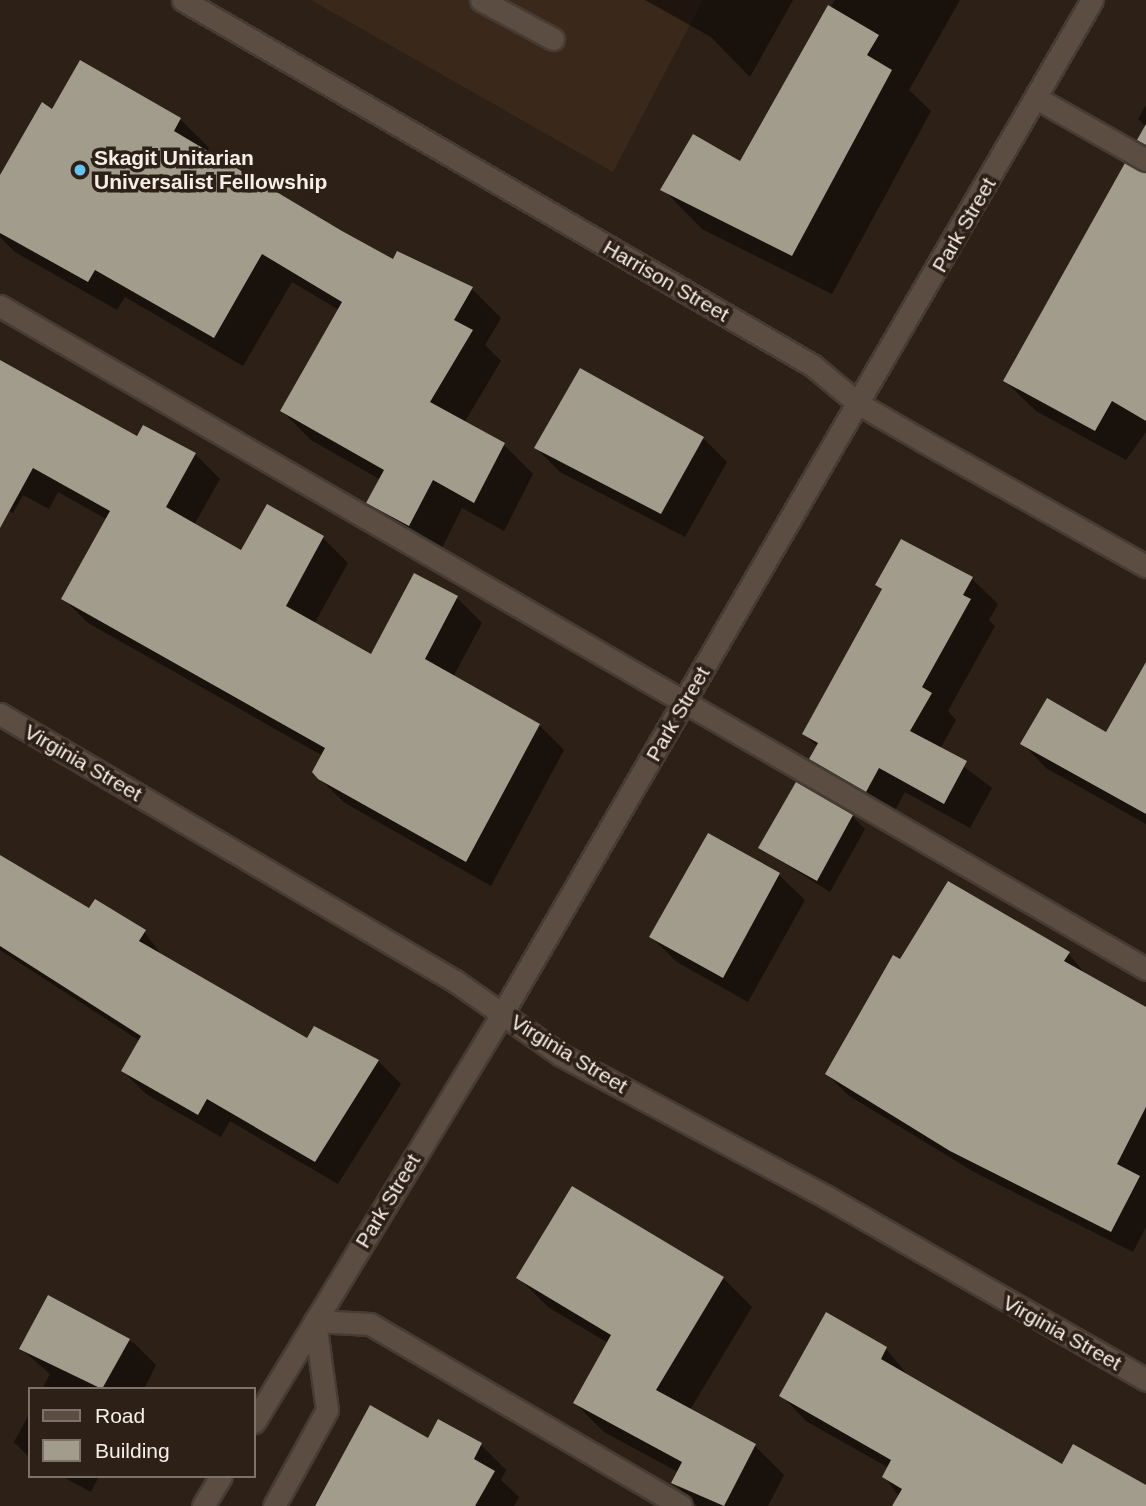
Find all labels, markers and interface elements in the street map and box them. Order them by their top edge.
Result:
place label: Skagit Unitarian Universalist Fellowship [94,145,327,195]
marker: Skagit Unitarian Universalist Fellowship [72,162,88,178]
street label: Park Street [927,173,1001,277]
street label: Harrison Street [599,235,733,327]
street label: Park Street [641,662,715,766]
street label: Virginia Street [20,719,146,807]
street label: Virginia Street [506,1009,632,1099]
street label: Park Street [350,1149,426,1253]
street label: Virginia Street [998,1290,1126,1376]
legend [28,1387,256,1478]
text: Road [95,1404,145,1427]
text: Building [95,1439,170,1462]

